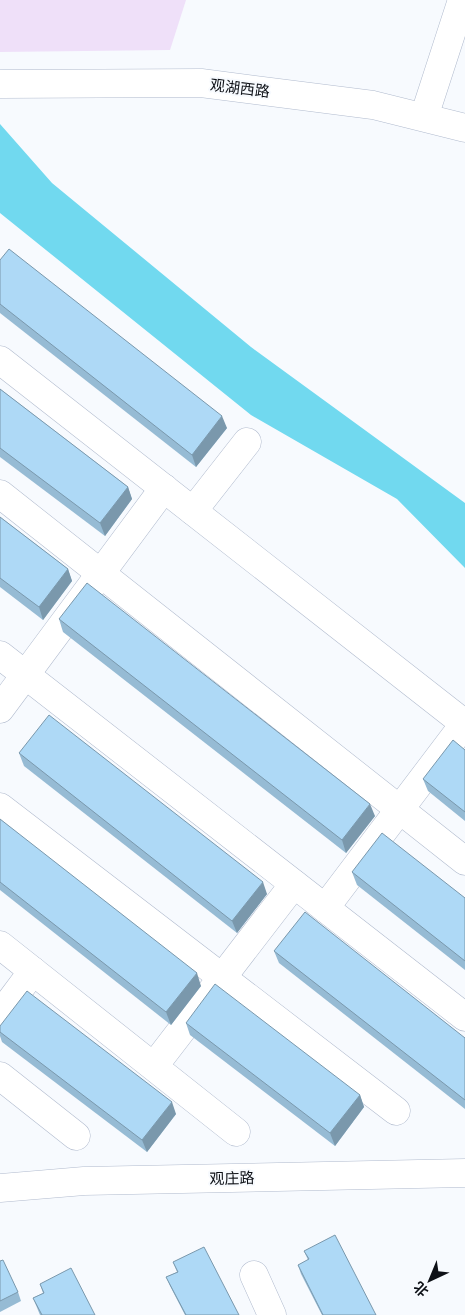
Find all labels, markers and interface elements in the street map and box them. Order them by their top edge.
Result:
street label: 观湖西路 [209,75,271,101]
street label: 观庄路 [209,1168,255,1188]
north arrow [405,1255,455,1305]
text: 北 [410,1278,432,1301]

